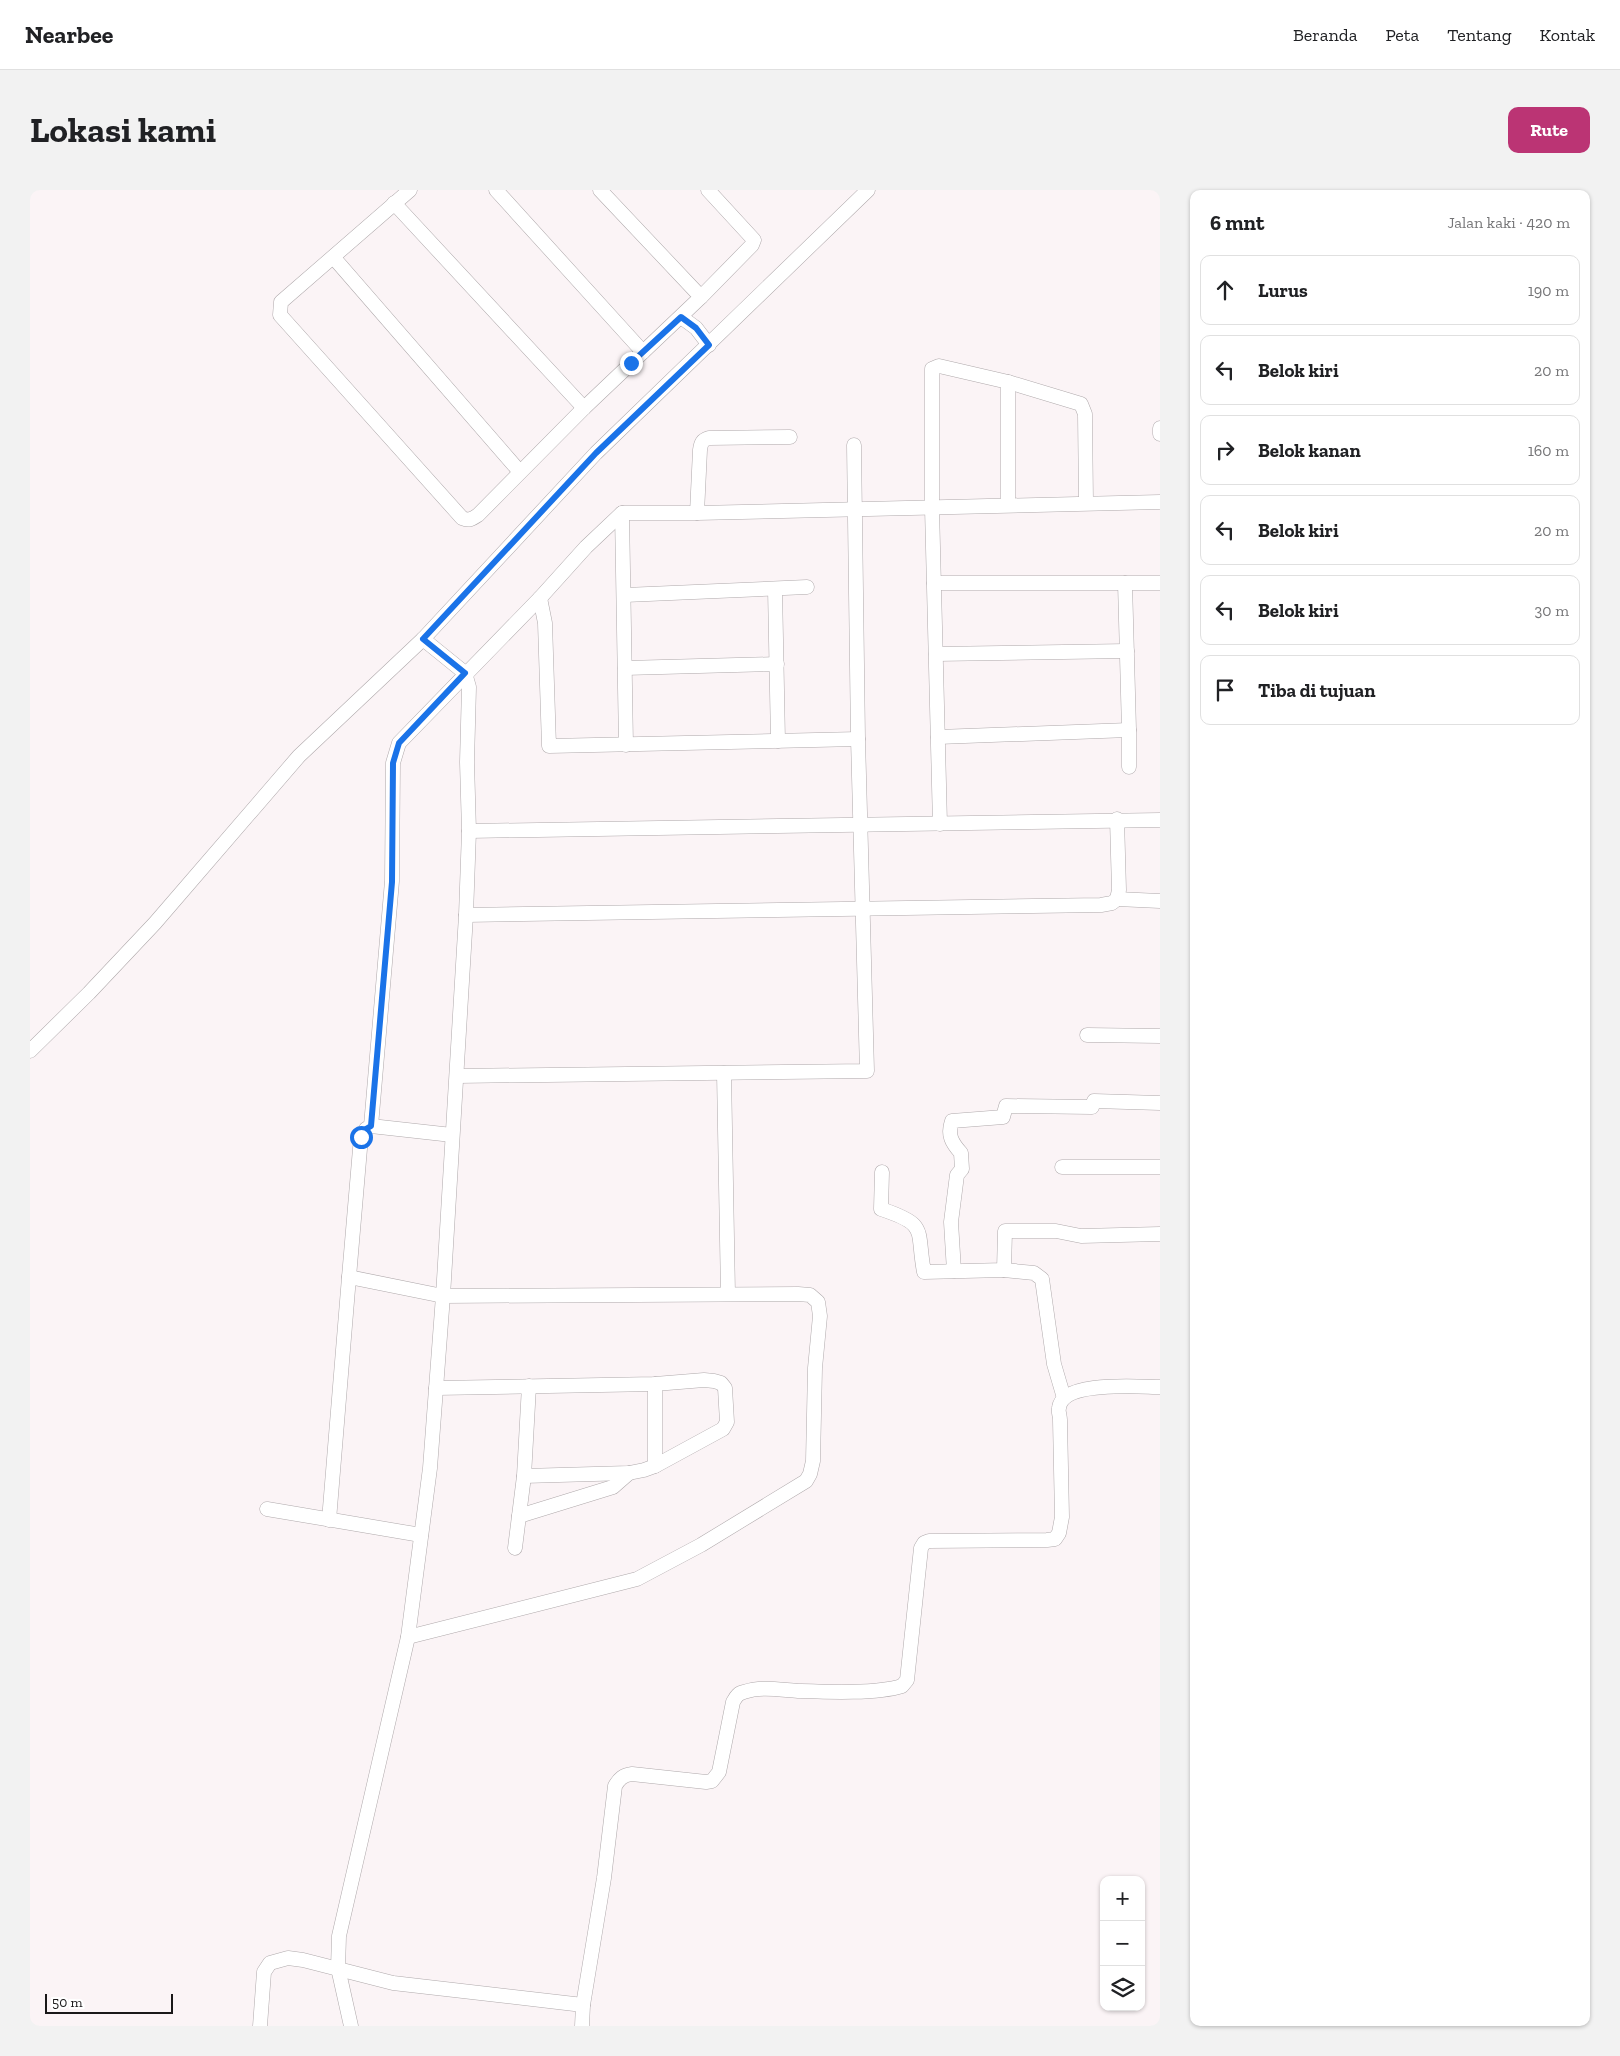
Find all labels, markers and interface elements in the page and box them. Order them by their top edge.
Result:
text: Nearbee [25,20,113,49]
text: Beranda [1293,24,1357,46]
text: Peta [1385,24,1419,46]
text: Tentang [1447,24,1512,46]
text: Kontak [1540,24,1595,46]
button: Rute [1508,107,1590,153]
text: Lokasi kami [30,109,216,151]
text: 6 mnt [1210,210,1264,235]
text: Jalan kaki · 420 m [1447,213,1570,232]
icon: ahead [1211,276,1239,304]
text: Lurus [1258,279,1308,302]
text: 190 m [1528,281,1569,300]
route end [620,352,643,375]
icon: left [1211,356,1239,384]
text: Belok kiri [1258,359,1339,382]
text: 20 m [1534,361,1569,380]
icon: right [1211,436,1239,464]
text: Belok kanan [1258,439,1361,462]
text: 160 m [1528,441,1569,460]
icon: left [1211,516,1239,544]
text: Belok kiri [1258,519,1339,542]
text: 20 m [1534,521,1569,540]
icon: left [1211,596,1239,624]
text: Belok kiri [1258,599,1339,622]
text: 30 m [1535,601,1569,620]
icon: arrive [1211,676,1239,704]
text: Tiba di tujuan [1258,679,1375,702]
route start [350,1126,373,1149]
map controls [1100,1876,1145,2011]
button: + [1100,1876,1145,1921]
button: − [1100,1921,1145,1966]
button: layers [1100,1966,1145,2011]
scale bar [45,1991,172,2014]
text: 50 m [52,1994,83,2011]

